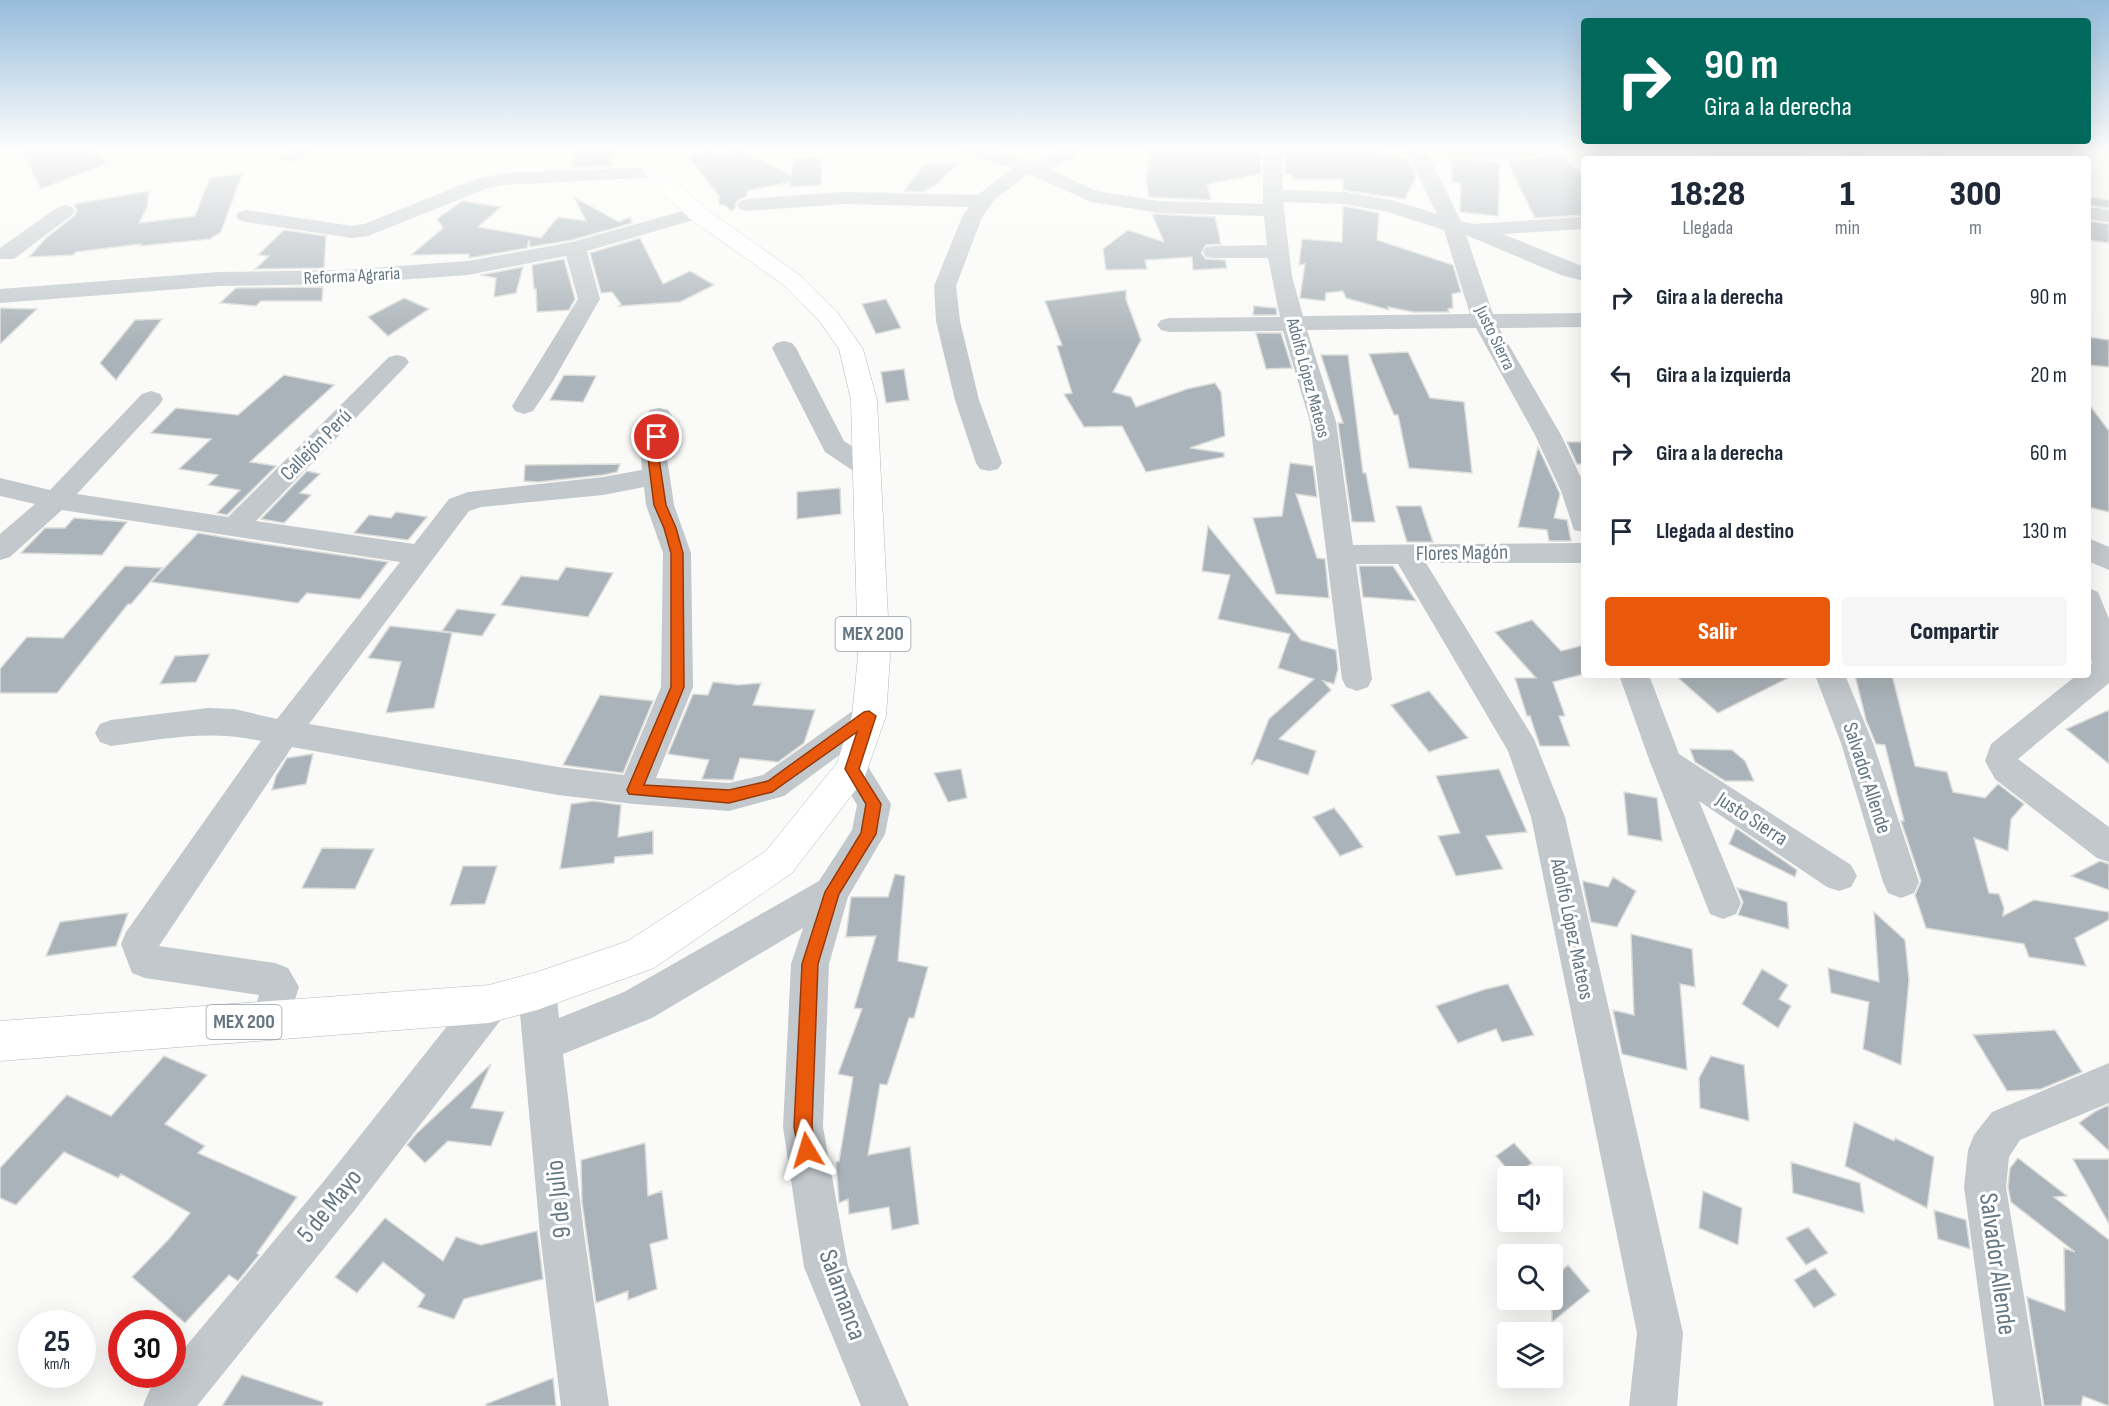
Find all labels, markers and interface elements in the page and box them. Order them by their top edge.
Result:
text: 90 m [1704,40,1778,91]
icon: right [1605,42,1683,120]
text: Gira a la derecha [1704,91,1852,123]
text: 18:28 [1671,173,1745,216]
text: 1 [1840,173,1855,216]
text: 300 [1950,173,2001,216]
text: Llegada [1683,216,1733,240]
text: min [1835,216,1860,240]
text: m [1969,216,1982,240]
street label: Reforma Agraria [303,263,401,289]
icon: right [1605,281,1638,314]
text: Gira a la derecha [1656,284,1783,311]
text: 90 m [2030,284,2067,311]
street label: Justo Sierra [1470,302,1520,373]
street label: Adolfo López Mateos [1282,315,1334,440]
icon: left [1605,359,1638,392]
text: Gira a la izquierda [1656,362,1791,389]
text: 20 m [2031,362,2067,389]
street label: Callejón Perú [275,404,357,486]
pin [631,411,682,462]
icon: arrive [640,420,673,453]
icon: right [1605,437,1638,470]
text: Gira a la derecha [1656,440,1783,467]
text: 60 m [2030,440,2067,467]
icon: arrive [1605,515,1638,548]
text: Llegada al destino [1656,518,1794,545]
text: 130 m [2023,518,2067,545]
street label: Flores Magón [1416,540,1508,566]
button: Salir [1605,597,1830,666]
button: Compartir [1842,597,2067,666]
road number: MEX 200 [836,617,910,651]
street label: Salvador Allende [1837,719,1897,837]
street label: Justo Sierra [1711,786,1792,851]
street label: Adolfo López Mateos [1545,855,1599,1002]
road number: MEX 200 [206,1005,282,1039]
position arrow [775,1118,839,1182]
street label: 9 de Julio [539,1158,579,1240]
street label: 5 de Mayo [291,1163,369,1249]
map controls [1497,1166,1563,1388]
button: sound [1497,1166,1563,1232]
street label: Salvador Allende [1972,1191,2022,1337]
button: search [1497,1244,1563,1310]
street label: Salamanca [811,1246,873,1344]
speed limit sign: 30 [108,1310,186,1388]
button: layers [1497,1322,1563,1388]
text: 25 [44,1324,70,1360]
text: km/h [44,1355,70,1374]

